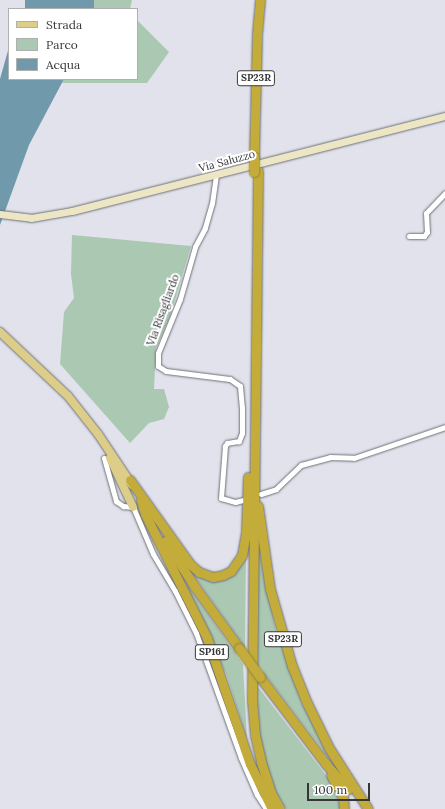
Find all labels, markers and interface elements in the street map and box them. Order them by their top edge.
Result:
legend [8,8,138,80]
text: Strada [46,17,82,32]
text: Parco [46,37,78,52]
text: Acqua [46,57,80,72]
road number: SP23R [236,70,276,86]
street label: Via Saluzzo [197,147,257,175]
street label: Via Risagliardo [144,272,182,348]
road number: SP23R [263,631,303,647]
road number: SP161 [194,644,230,660]
scale bar [309,775,372,801]
text: 100 m [314,782,347,797]

